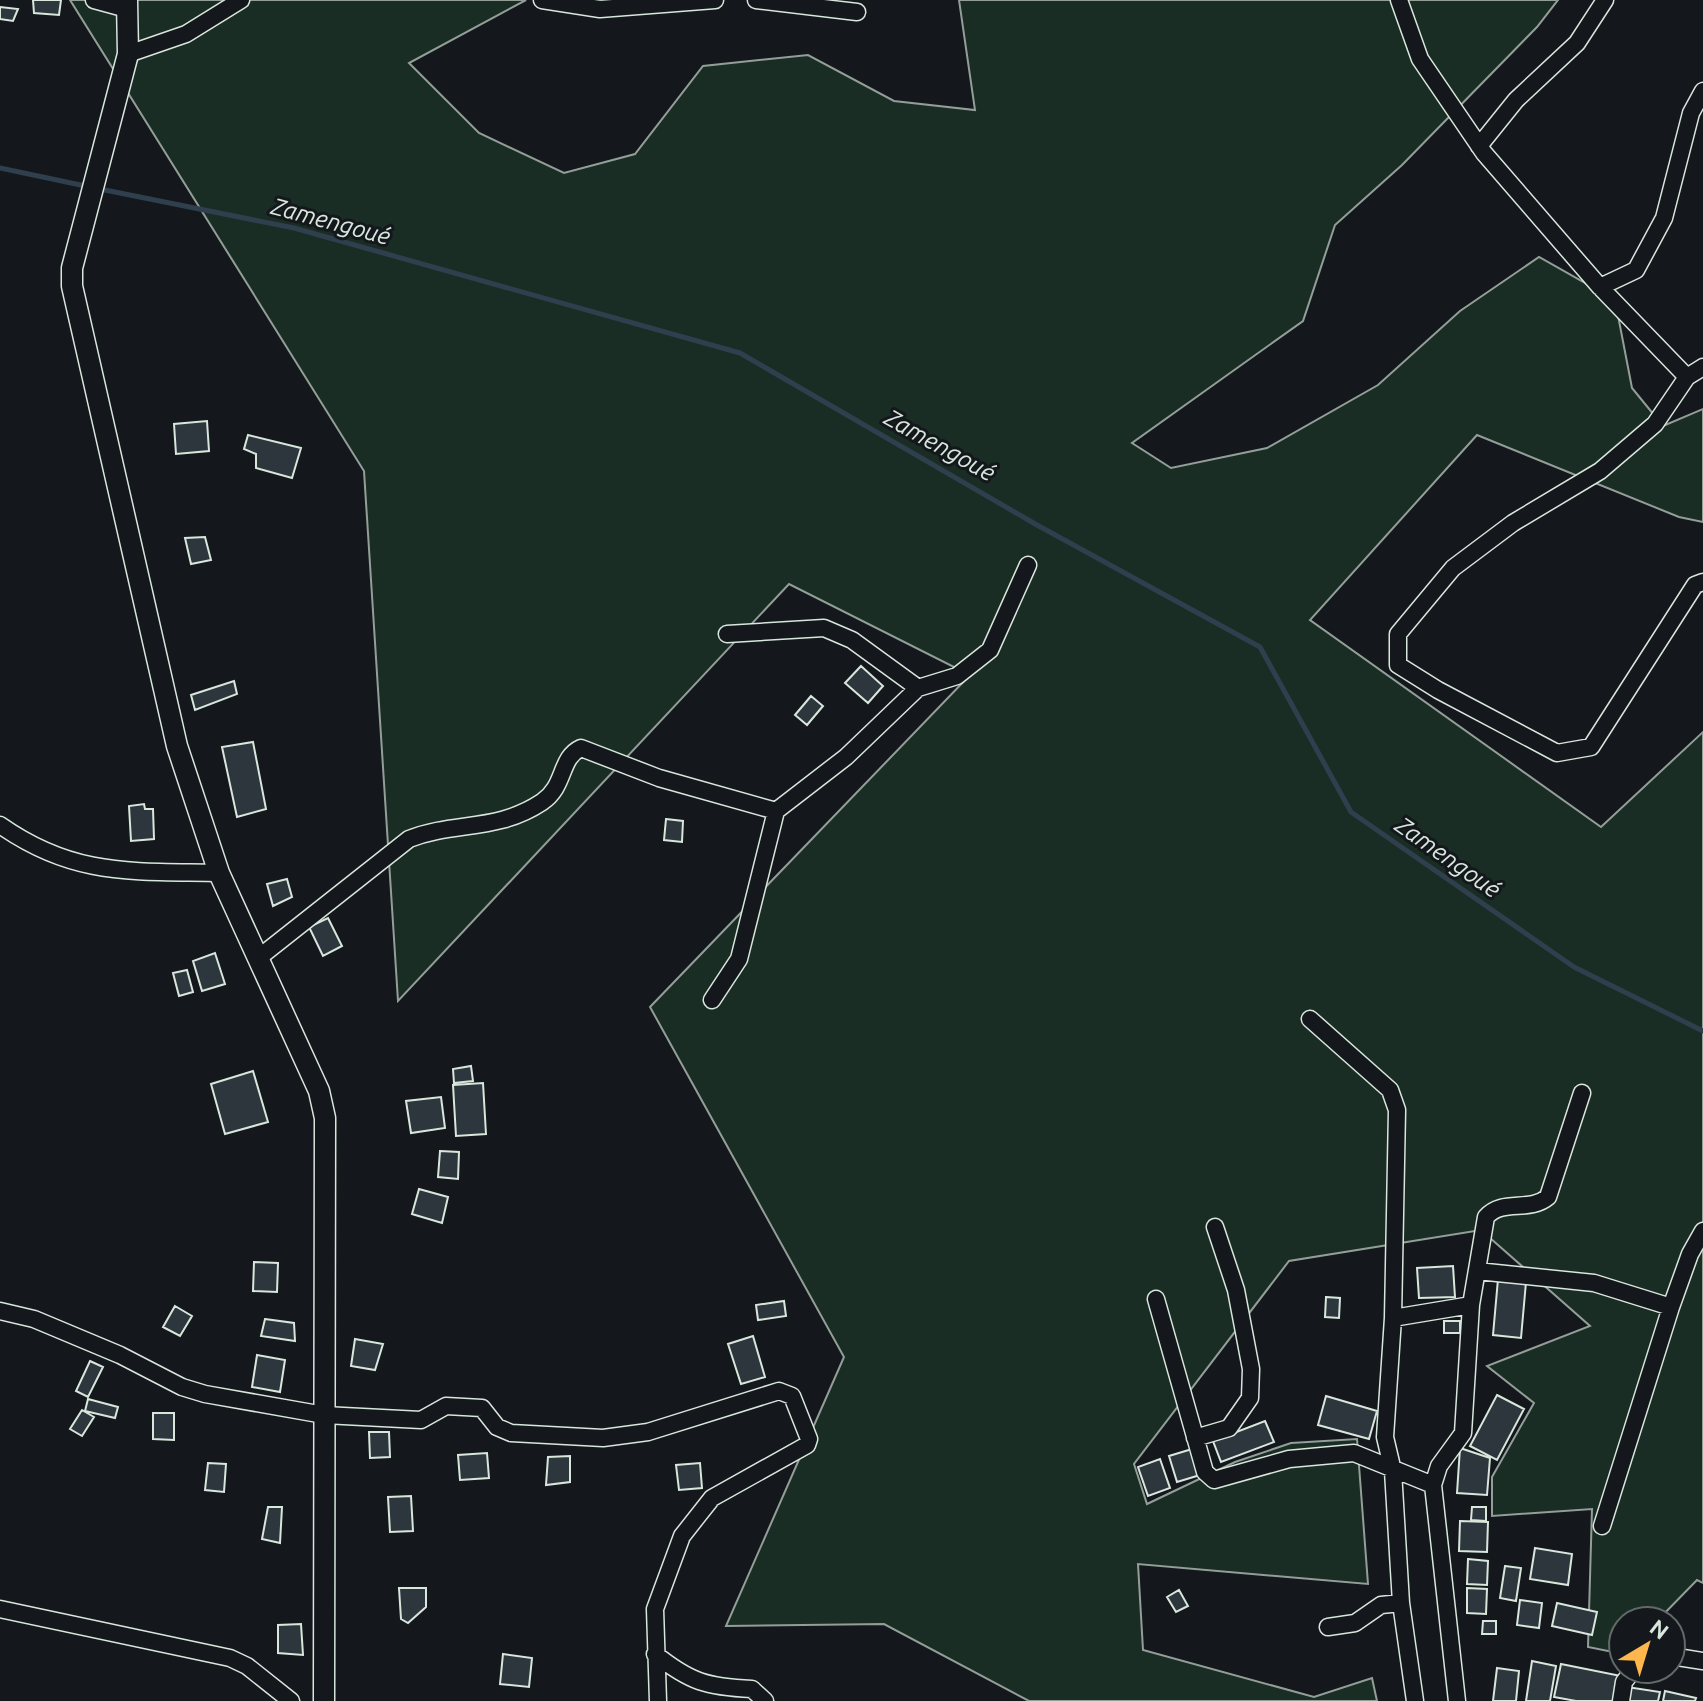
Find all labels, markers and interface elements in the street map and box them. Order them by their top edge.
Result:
water label: Zamengoué [268,192,393,250]
water label: Zamengoué [879,403,1000,486]
water label: Zamengoué [1389,810,1506,903]
north arrow [1607,1605,1687,1685]
text: N [1645,1614,1674,1644]

